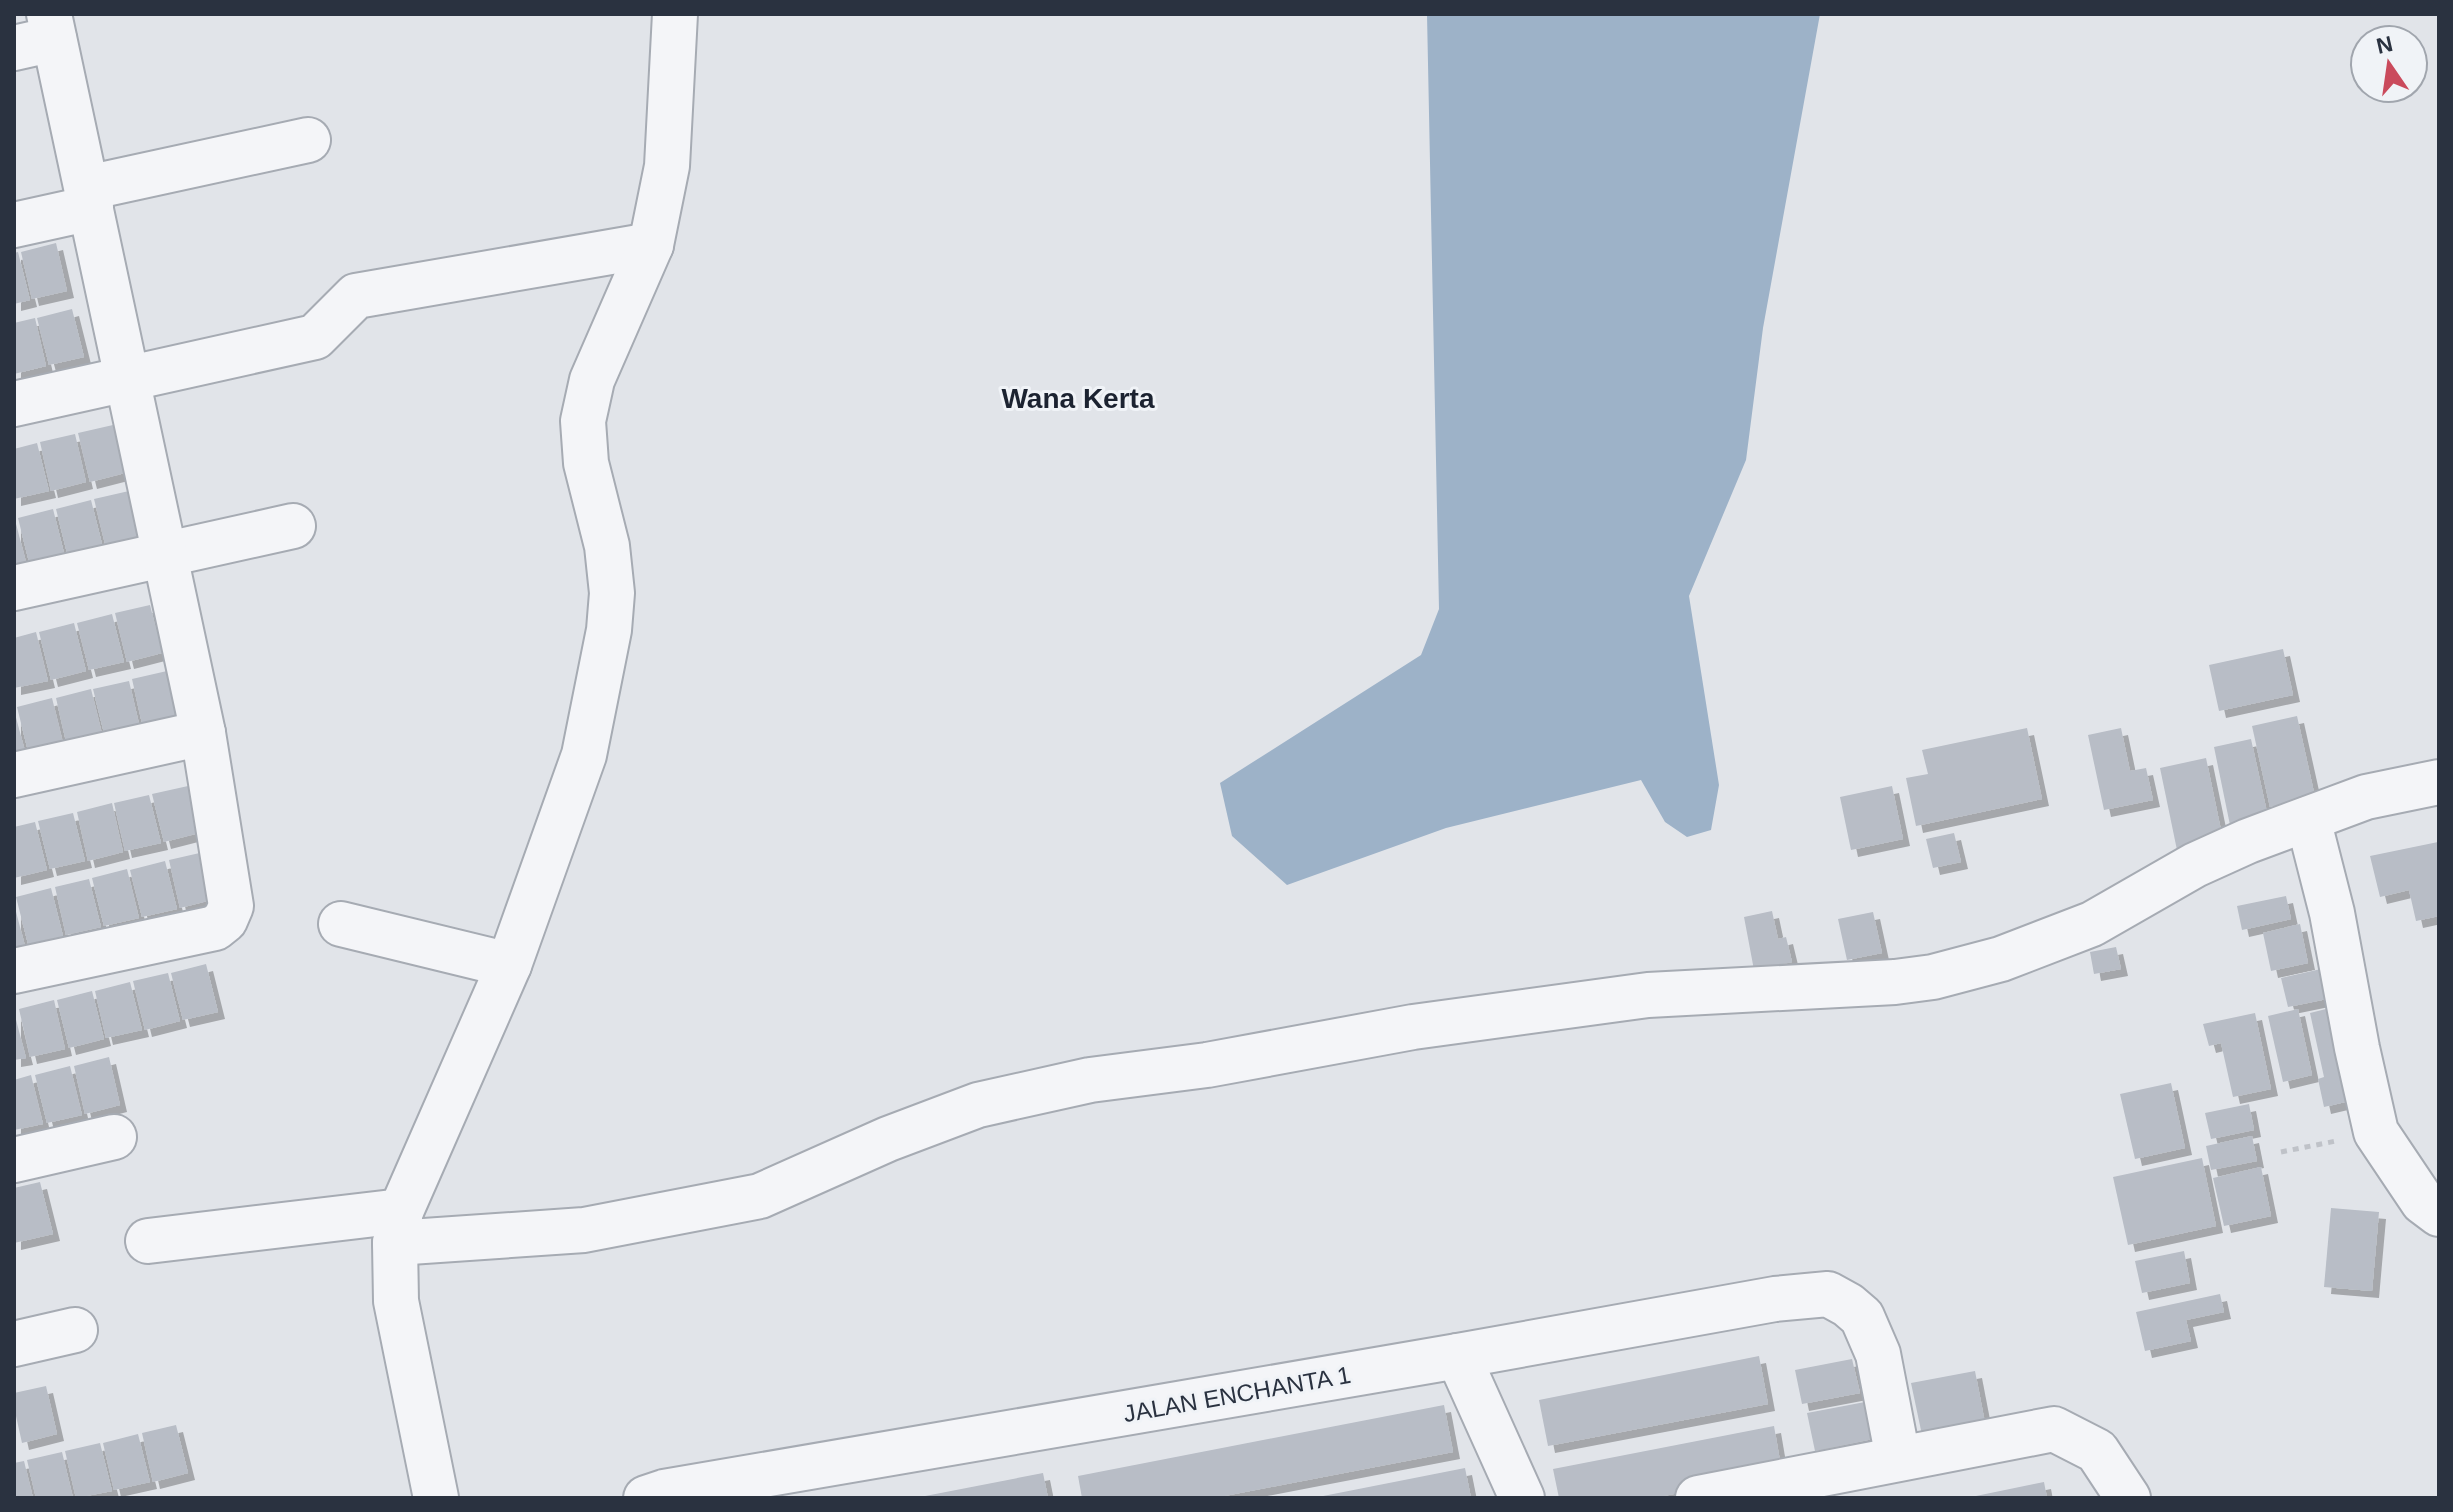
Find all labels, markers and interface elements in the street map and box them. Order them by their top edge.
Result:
north arrow [2349,24,2429,104]
text: N [2374,31,2395,59]
district label: Wana Kerta [1001,383,1155,414]
street label: JALAN ENCHANTA 1 [1121,1361,1353,1427]

